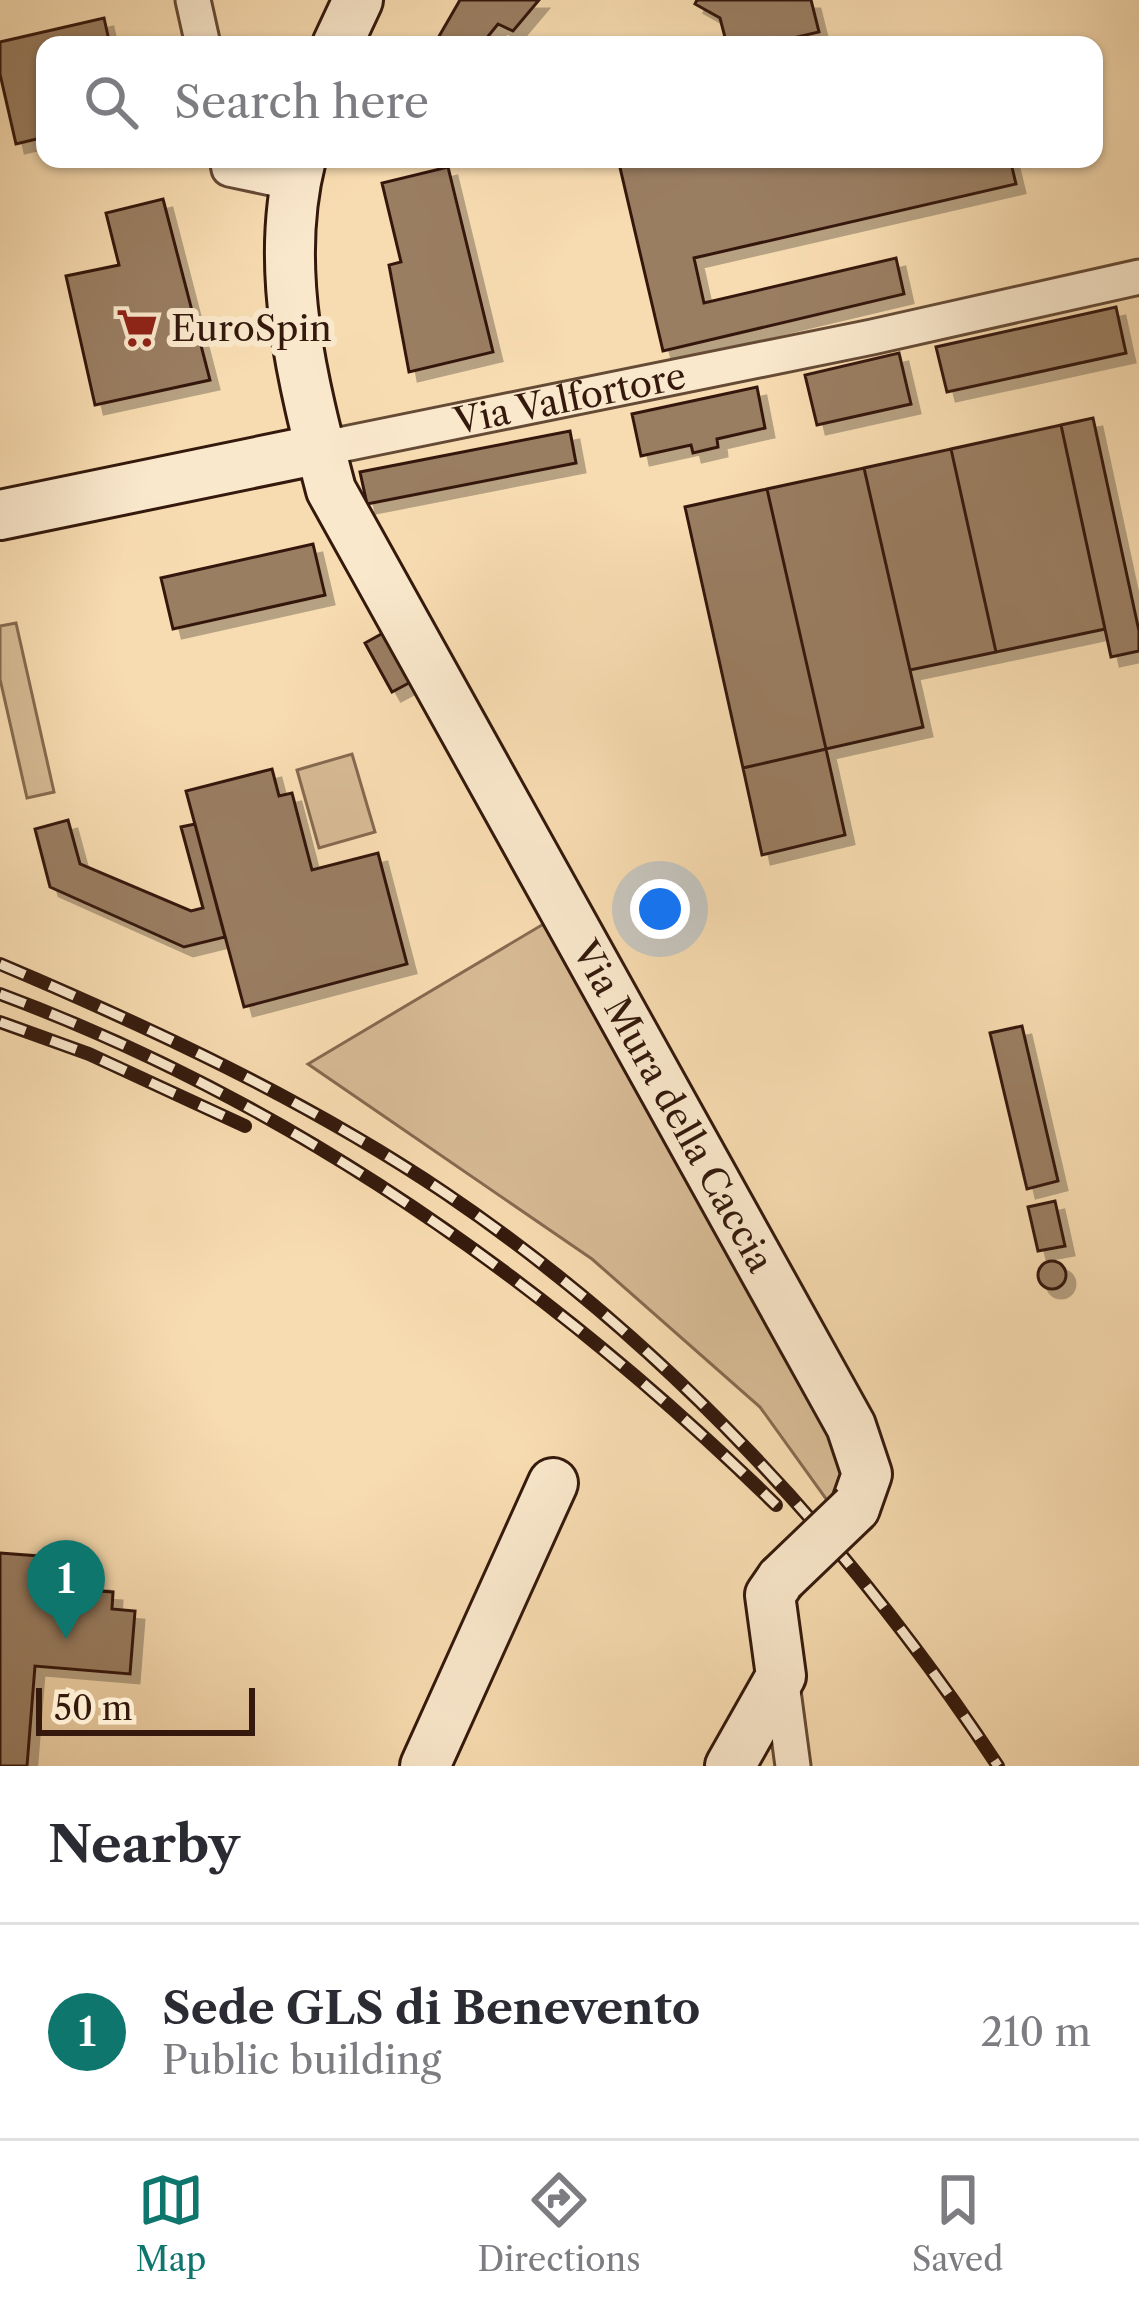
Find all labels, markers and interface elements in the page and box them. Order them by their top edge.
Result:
search box [36,36,1103,168]
icon: search [78,69,144,135]
text: Search here [174,74,429,130]
supermarket icon: EuroSpin [114,305,160,351]
place label: EuroSpin [171,306,332,350]
street label: Via Valfortore [449,353,690,443]
your location [630,879,690,939]
street label: Via Mura della Caccia [563,932,783,1280]
pin: 1 [27,1540,105,1639]
scale bar [36,1682,255,1735]
text: 50 m [54,1688,132,1729]
text: Nearby [48,1813,240,1875]
text: Sede GLS di Benevento [162,1980,700,2036]
text: 1 [78,2008,96,2056]
text: 210 m [981,2008,1091,2056]
text: Public building [162,2036,441,2084]
tab: Map [136,2167,206,2280]
tab: Directions [478,2167,641,2280]
tab: Saved [912,2167,1003,2280]

